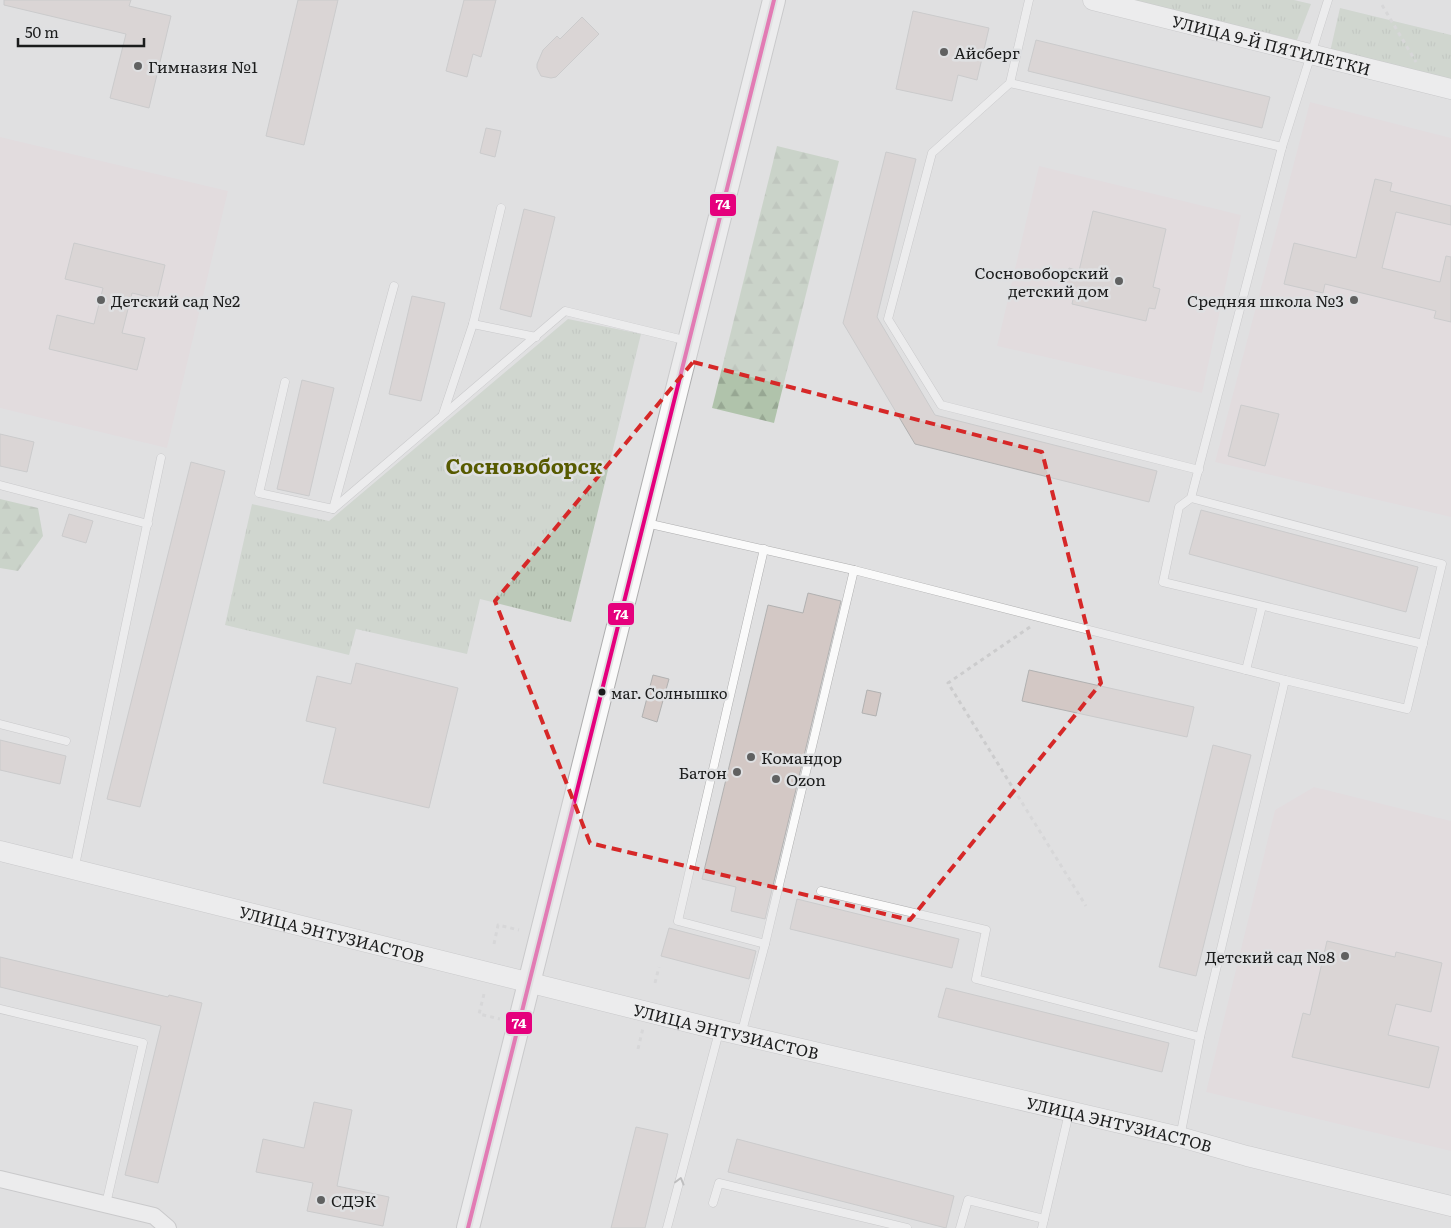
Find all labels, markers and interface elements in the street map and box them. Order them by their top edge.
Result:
street label: УЛИЦА 9-Й ПЯТИЛЕТКИ [1170,8,1374,81]
scale bar [18,15,144,47]
text: 50 m [25,20,59,43]
place label: Айсберг [954,40,1020,64]
marker: Айсберг [938,46,950,58]
place label: Гимназия №1 [148,54,258,78]
marker: Гимназия №1 [132,60,144,72]
line badge: 74 [709,193,737,217]
text: 74 [716,193,731,213]
place label: Сосновоборский детский дом [975,260,1109,302]
marker: Сосновоборский детский дом [1113,275,1125,287]
place label: Детский сад №2 [111,288,240,312]
place label: Средняя школа №3 [1187,288,1344,312]
marker: Детский сад №2 [95,294,107,306]
marker: Средняя школа №3 [1348,294,1360,306]
district label: Сосновоборск [446,449,603,480]
line badge: 74 [607,602,635,626]
text: 74 [614,603,629,623]
place label: маг. Солнышко [611,681,728,704]
marker: маг. Солнышко [597,687,607,697]
place label: Командор [761,745,842,769]
marker: Командор [745,751,757,763]
place label: Батон [678,760,727,784]
marker: Батон [731,766,743,778]
place label: Ozon [786,767,826,791]
marker: Ozon [770,773,782,785]
street label: УЛИЦА ЭНТУЗИАСТОВ [237,899,427,968]
place label: Детский сад №8 [1205,944,1335,968]
marker: Детский сад №8 [1339,950,1351,962]
street label: УЛИЦА ЭНТУЗИАСТОВ [631,997,821,1065]
line badge: 74 [505,1011,533,1035]
text: 74 [512,1012,527,1032]
street label: УЛИЦА ЭНТУЗИАСТОВ [1024,1090,1215,1158]
one-way arrow [674,1177,684,1185]
place label: СДЭК [331,1188,376,1212]
marker: СДЭК [315,1194,327,1206]

